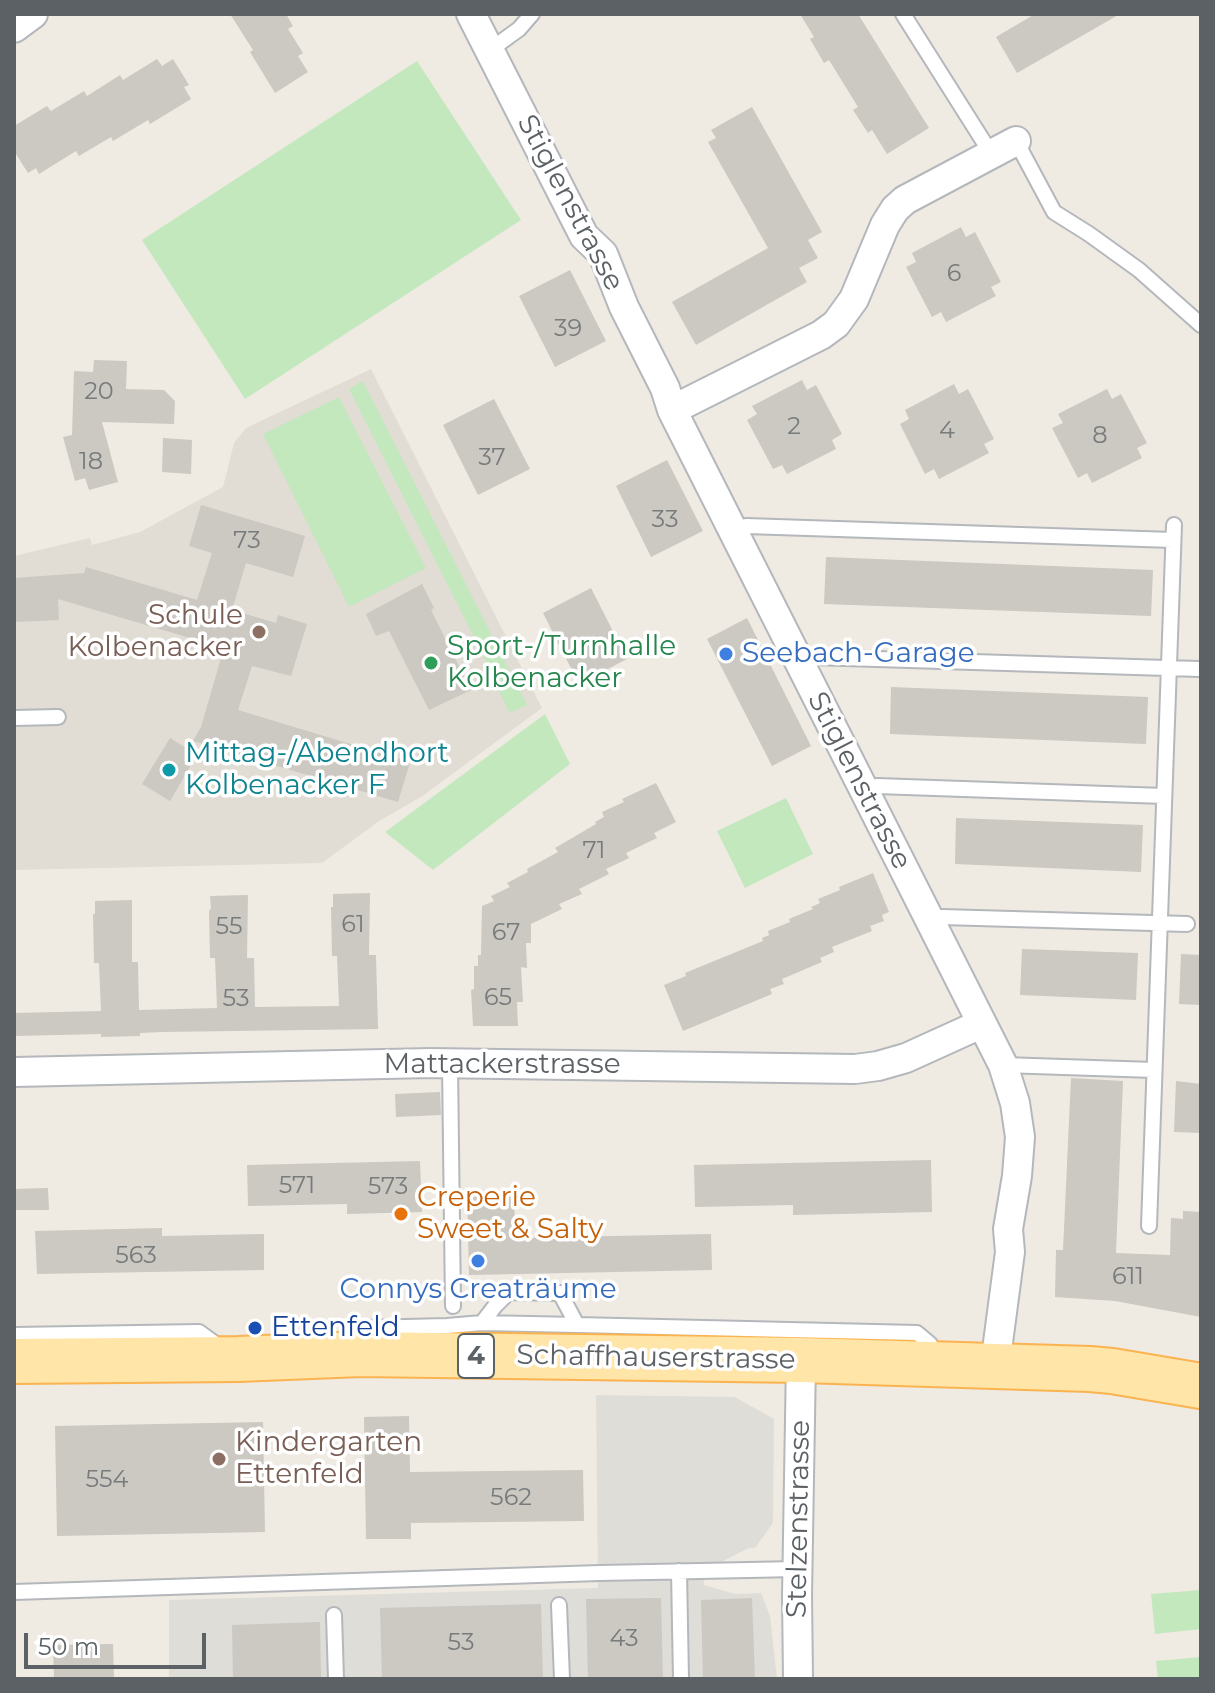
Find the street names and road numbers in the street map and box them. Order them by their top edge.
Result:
street label: Stiglenstrasse [509,109,631,297]
street label: Stiglenstrasse [800,687,918,875]
street label: Mattackerstrasse [383,1048,621,1082]
road number: 4 [458,1334,494,1378]
street label: Schaffhauserstrasse [516,1339,796,1377]
street label: Stelzenstrasse [780,1420,818,1618]

